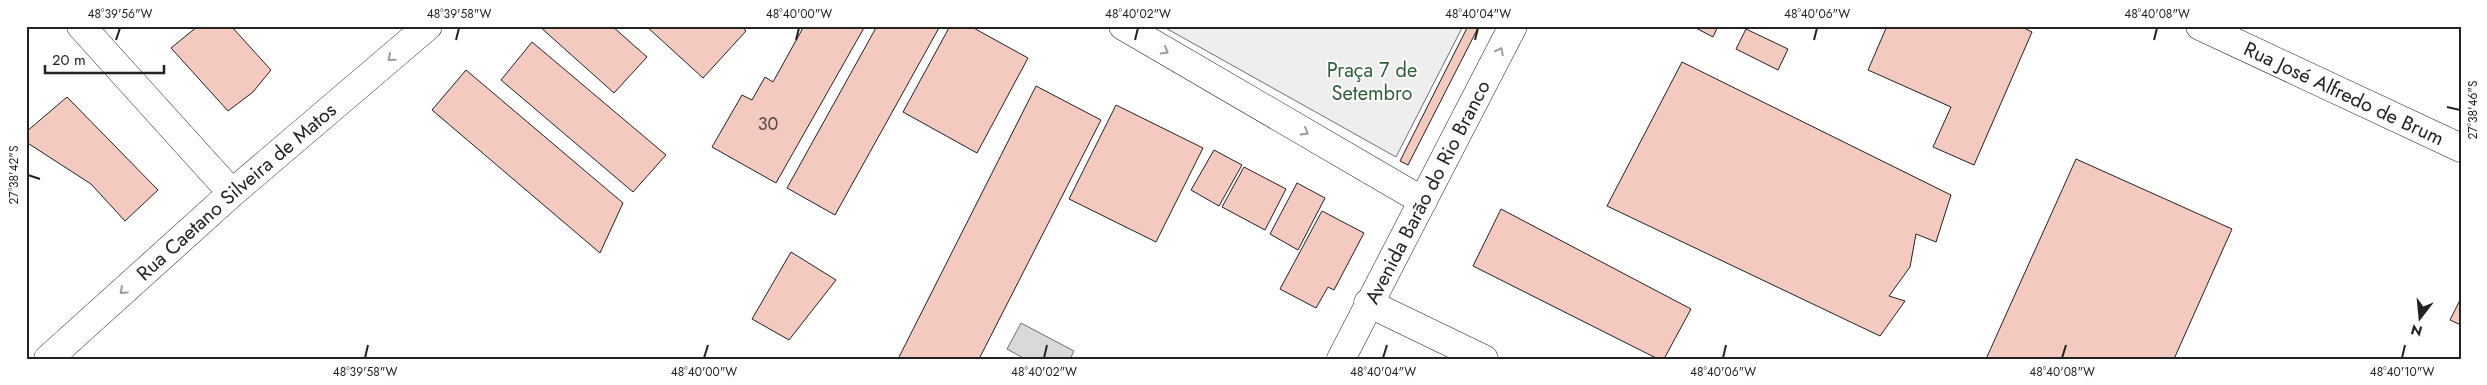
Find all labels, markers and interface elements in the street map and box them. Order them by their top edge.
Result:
text: 48°39'56"W [88,5,153,23]
text: 48°39'58"W [427,5,491,23]
text: 48°40'00"W [766,5,832,23]
text: 48°40'02"W [1105,5,1171,23]
text: 48°40'04"W [1445,5,1511,23]
text: 48°40'06"W [1784,5,1850,23]
text: 48°40'08"W [2124,5,2190,23]
street label: Rua José Alfredo de Brum [2239,34,2449,153]
scale bar [45,42,164,74]
one-way arrow [1159,44,1168,54]
one-way arrow [1494,47,1504,56]
text: 20 m [52,49,86,71]
one-way arrow [387,53,396,62]
park label: Praça 7 de Setembro [1327,56,1417,108]
street label: Avenida Barão do Rio Branco [1358,75,1498,309]
text: 27°38'46"S [2464,80,2482,140]
street label: Rua Caetano Silveira de Matos [130,96,343,288]
house number: 30 [758,111,779,137]
one-way arrow [1300,126,1309,136]
text: 27°38'42"S [5,145,23,204]
one-way arrow [119,285,128,294]
north arrow [2394,292,2444,342]
text: N [2408,319,2425,342]
text: 48°39'58"W [333,363,397,381]
text: 48°40'00"W [671,363,737,381]
text: 48°40'02"W [1011,363,1077,381]
text: 48°40'04"W [1350,363,1416,381]
text: 48°40'06"W [1690,363,1756,381]
text: 48°40'08"W [2029,363,2095,381]
text: 48°40'10"W [2370,363,2434,381]

